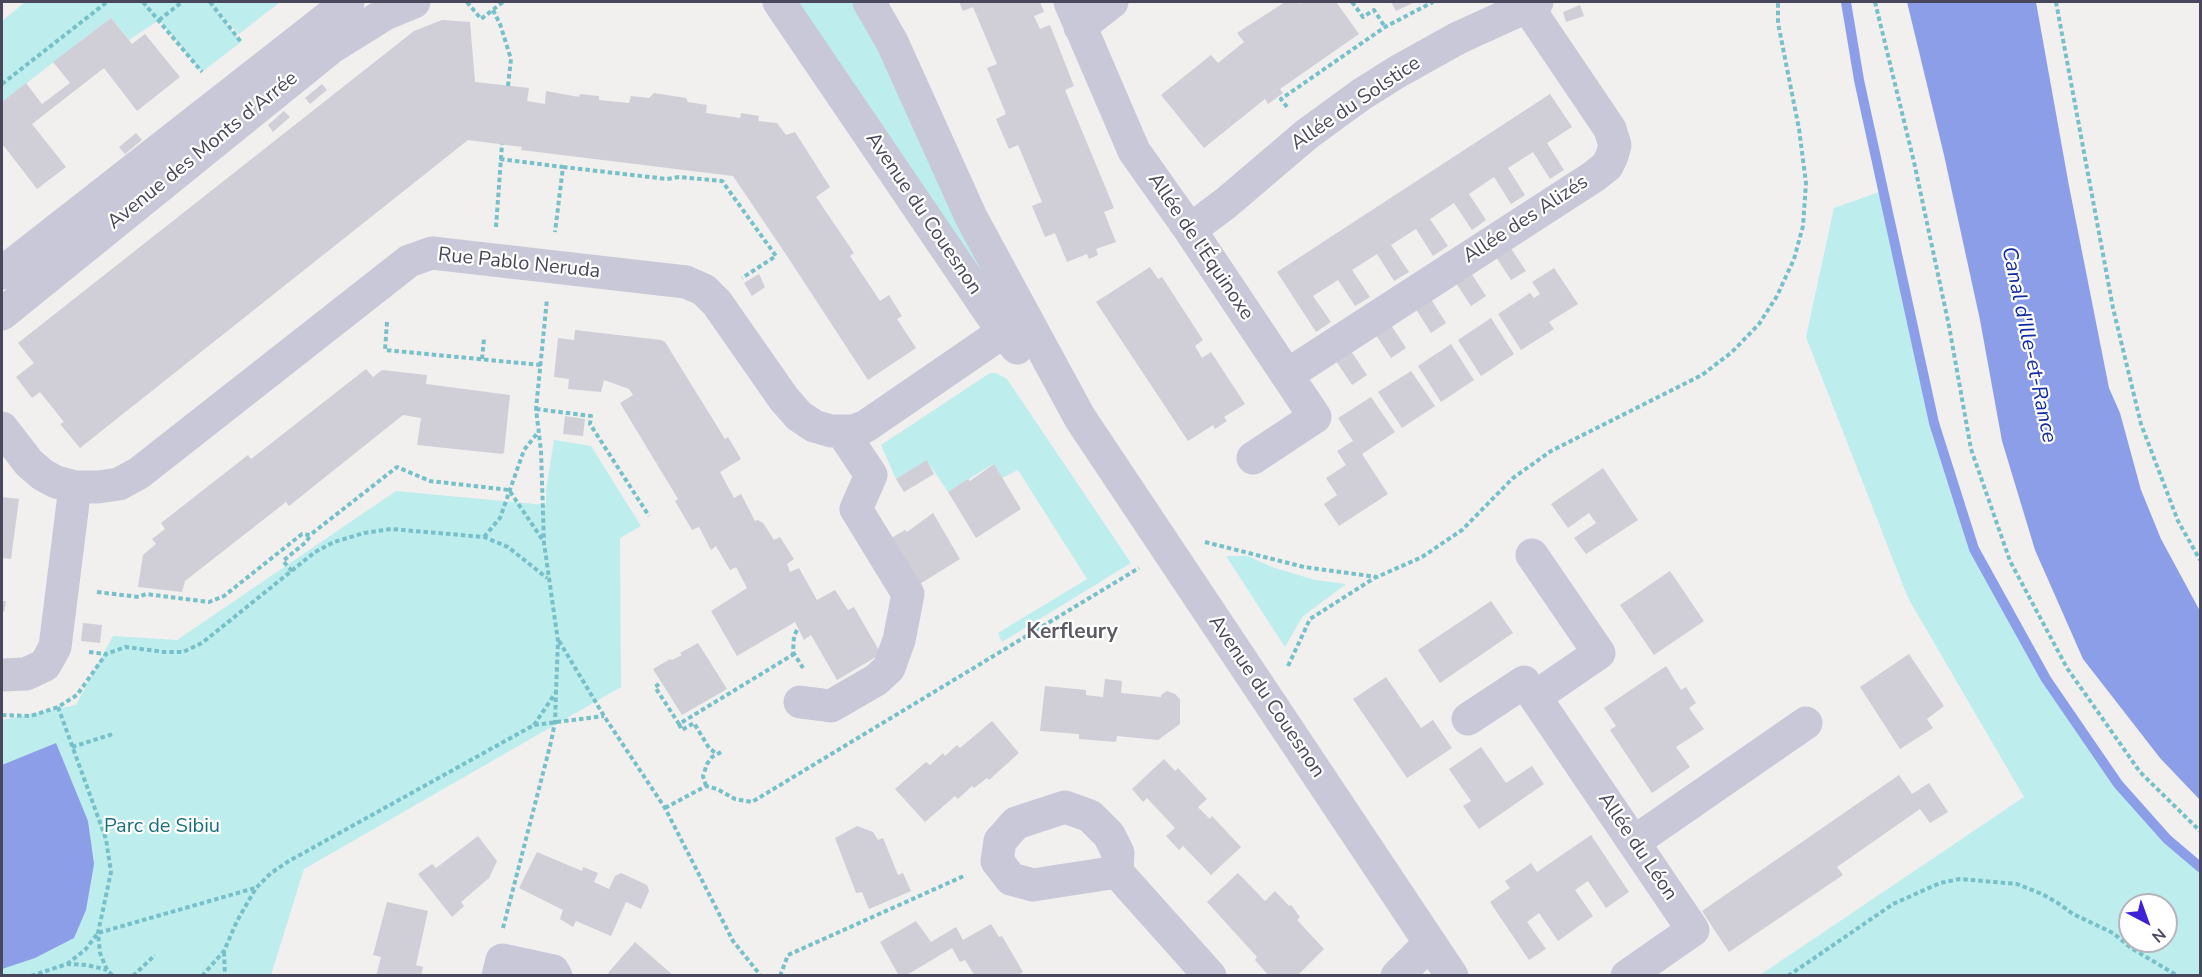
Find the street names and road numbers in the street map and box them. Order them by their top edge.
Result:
street label: Allée du Solstice [1287,52,1425,156]
street label: Avenue des Monts d'Arrée [103,67,303,235]
street label: Avenue du Couesnon [860,128,986,300]
street label: Allée de l'Équinoxe [1142,169,1258,325]
street label: Allée des Alizés [1459,171,1593,269]
street label: Rue Pablo Neruda [437,244,601,284]
street label: Avenue du Couesnon [1203,611,1329,783]
street label: Allée du Léon [1592,789,1682,905]

